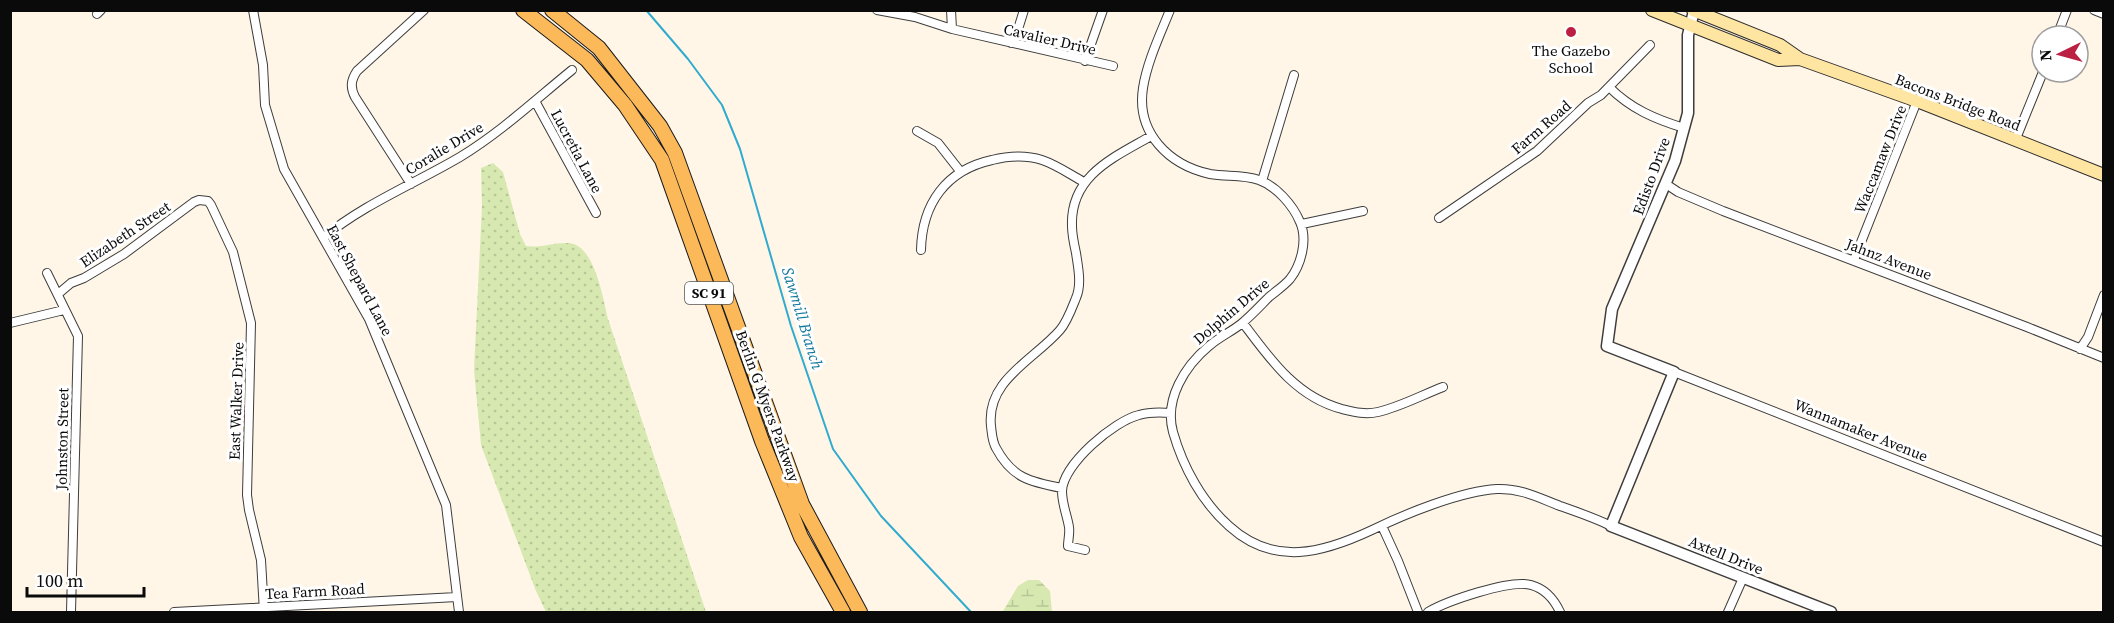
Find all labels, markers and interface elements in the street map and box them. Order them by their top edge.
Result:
street label: Cavalier Drive [1002,18,1099,60]
north arrow [2030,24,2090,84]
marker: The Gazebo School [1564,25,1578,39]
place label: The Gazebo School [1532,40,1610,78]
text: N [2034,48,2057,62]
street label: Bacons Bridge Road [1892,68,2024,136]
street label: Farm Road [1507,95,1576,159]
street label: Waccamaw Drive [1849,101,1911,216]
street label: Lucretia Lane [546,105,608,197]
street label: Coralie Drive [401,116,487,180]
street label: Edisto Drive [1627,134,1675,218]
street label: Elizabeth Street [76,196,174,272]
street label: East Shepard Lane [322,221,398,340]
street label: Jahnz Avenue [1842,233,1935,285]
water label: Sawmill Branch [777,264,829,372]
street label: Dolphin Drive [1188,273,1274,349]
road number: SC 91 [685,282,733,304]
street label: Berlin G Myers Parkway [731,327,805,485]
street label: East Walker Drive [223,341,249,460]
street label: Johnston Street [51,387,73,491]
street label: Wannamaker Avenue [1791,394,1931,467]
street label: Axtell Drive [1686,530,1767,580]
scale bar [27,560,144,598]
text: 100 m [36,568,83,593]
street label: Tea Farm Road [265,578,366,604]

